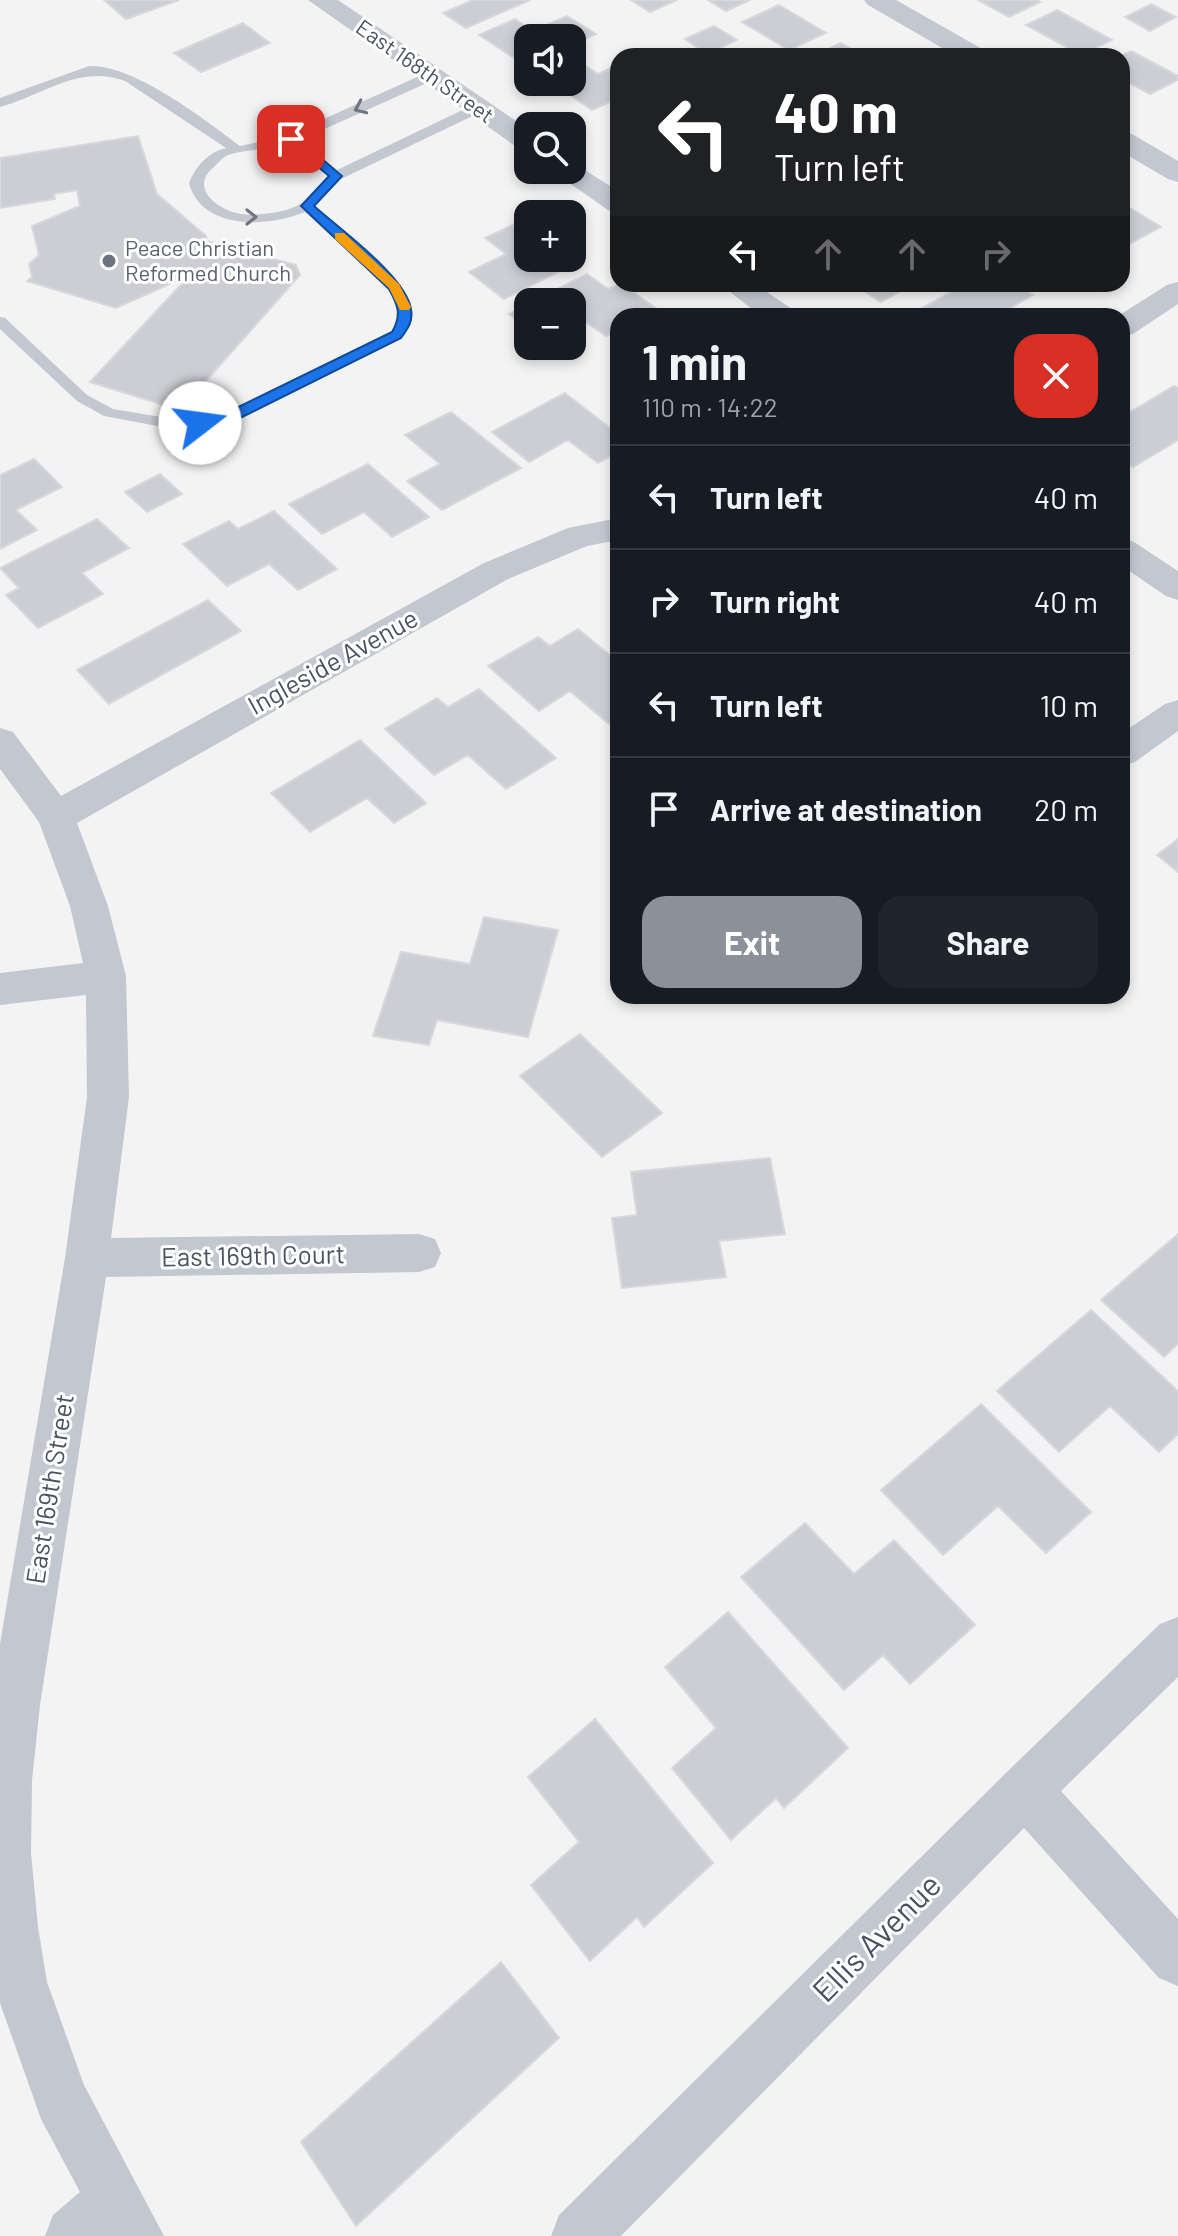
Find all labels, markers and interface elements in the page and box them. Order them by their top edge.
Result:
street label: East 168th Street [352,13,500,127]
map controls [514,24,586,360]
button: sound [514,24,586,96]
text: 40 m [774,77,898,144]
icon: left [642,80,746,184]
one-way arrow [354,98,368,114]
pin [257,105,325,173]
button: search [514,112,586,184]
icon: arrive [269,117,313,161]
text: Turn left [774,145,905,188]
button: + [514,200,586,272]
one-way arrow [245,208,258,226]
icon: left [722,232,766,276]
icon: ahead [806,232,850,276]
icon: ahead [890,232,934,276]
icon: right [974,232,1018,276]
place label: Peace Christian Reformed Church [125,234,291,285]
marker: Peace Christian Reformed Church [100,252,118,270]
button: − [514,288,586,360]
text: 1 min [642,332,747,390]
button: close [1014,334,1098,418]
position arrow [158,381,242,465]
text: 110 m · 14:22 [642,391,778,422]
icon: left [642,475,686,519]
text: Turn left [710,479,823,515]
text: 40 m [1034,479,1098,515]
icon: right [642,579,686,623]
text: Turn right [710,583,840,619]
text: 40 m [1034,583,1098,619]
street label: Ingleside Avenue [242,601,423,720]
icon: left [642,683,686,727]
text: Turn left [710,687,823,723]
text: 10 m [1040,687,1098,723]
icon: arrive [642,787,686,831]
text: Arrive at destination [710,791,982,827]
text: 20 m [1034,791,1098,827]
button: Exit [642,896,862,988]
button: Share [878,896,1098,988]
street label: East 169th Court [161,1237,345,1272]
street label: East 169th Street [18,1392,79,1586]
street label: Ellis Avenue [804,1865,948,2009]

